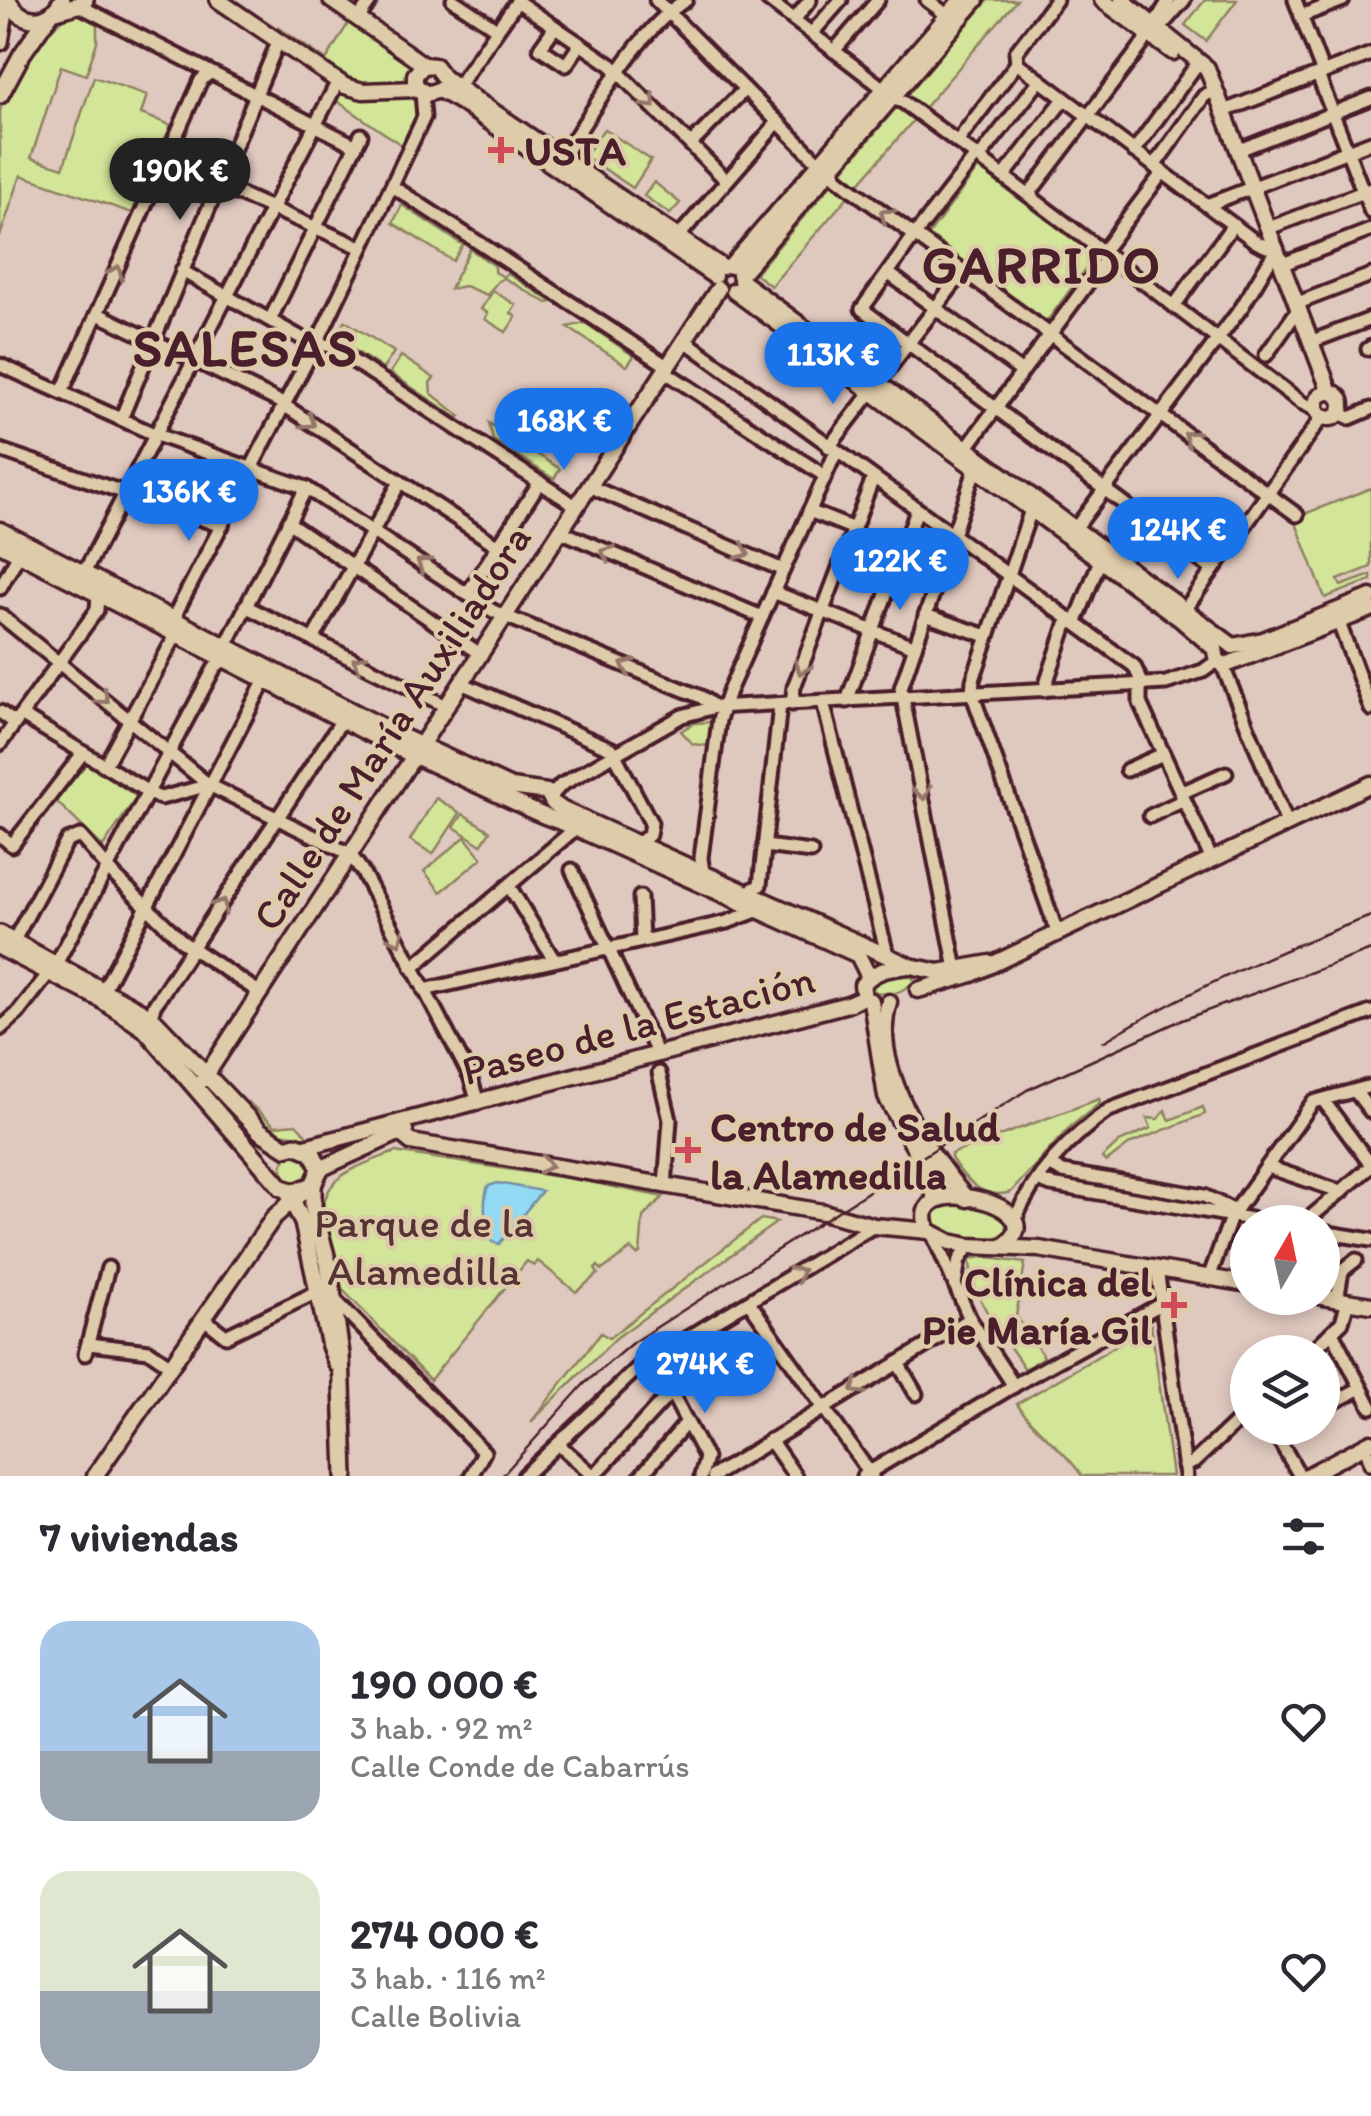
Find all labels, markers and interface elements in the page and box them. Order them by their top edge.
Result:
one-way arrow [638,91,656,109]
place label: USTA [524,125,626,176]
marker: USTA [488,137,514,163]
pin: 190K € [99,138,261,223]
text: 190K € [131,151,229,189]
one-way arrow [879,210,897,227]
district label: GARRIDO [922,234,1162,296]
one-way arrow [105,264,125,281]
district label: SALESAS [133,317,359,379]
pin: 113K € [752,322,914,407]
text: 113K € [786,335,880,373]
pin: 168K € [483,388,645,473]
text: 168K € [516,401,612,439]
one-way arrow [299,409,317,428]
one-way arrow [1183,431,1201,449]
pin: 136K € [108,459,270,544]
text: 136K € [141,472,237,510]
pin: 124K € [1097,497,1259,582]
text: 124K € [1130,510,1226,548]
street label: Calle de María Auxiliadora [241,515,542,940]
pin: 122K € [819,528,981,613]
one-way arrow [733,540,751,560]
text: 122K € [853,541,947,579]
one-way arrow [599,545,617,565]
one-way arrow [415,558,433,577]
one-way arrow [351,655,369,675]
one-way arrow [619,658,637,678]
one-way arrow [793,658,814,675]
one-way arrow [92,686,110,704]
one-way arrow [911,784,932,801]
one-way arrow [209,898,228,916]
one-way arrow [385,928,404,946]
street label: Paseo de la Estación [456,953,820,1096]
place label: Centro de Salud la Alamedilla [710,1101,1000,1200]
marker: Centro de Salud la Alamedilla [675,1137,701,1163]
one-way arrow [538,1154,554,1175]
park label: Parque de la Alamedilla [314,1197,534,1296]
north arrow [1230,1205,1340,1315]
map controls [1230,1205,1340,1445]
place label: Clínica del Pie María Gil [922,1256,1152,1355]
one-way arrow [787,1266,805,1285]
marker: Clínica del Pie María Gil [1161,1292,1187,1318]
pin: 274K € [624,1331,786,1416]
button: layers [1230,1335,1340,1445]
text: 274K € [656,1344,754,1382]
one-way arrow [850,1376,868,1395]
icon: filters [1276,1509,1331,1564]
text: 7 viviendas [40,1511,239,1562]
text: 190 000 € [350,1658,538,1709]
icon: home [120,1661,240,1781]
icon: heart [1276,1694,1331,1749]
text: 3 hab. · 92 m² [350,1709,533,1747]
text: Calle Conde de Cabarrús [350,1747,690,1785]
text: 274 000 € [350,1908,539,1959]
icon: home [120,1911,240,2031]
icon: heart [1276,1944,1331,1999]
text: 3 hab. · 116 m² [350,1959,546,1997]
text: Calle Bolivia [350,1997,521,2035]

